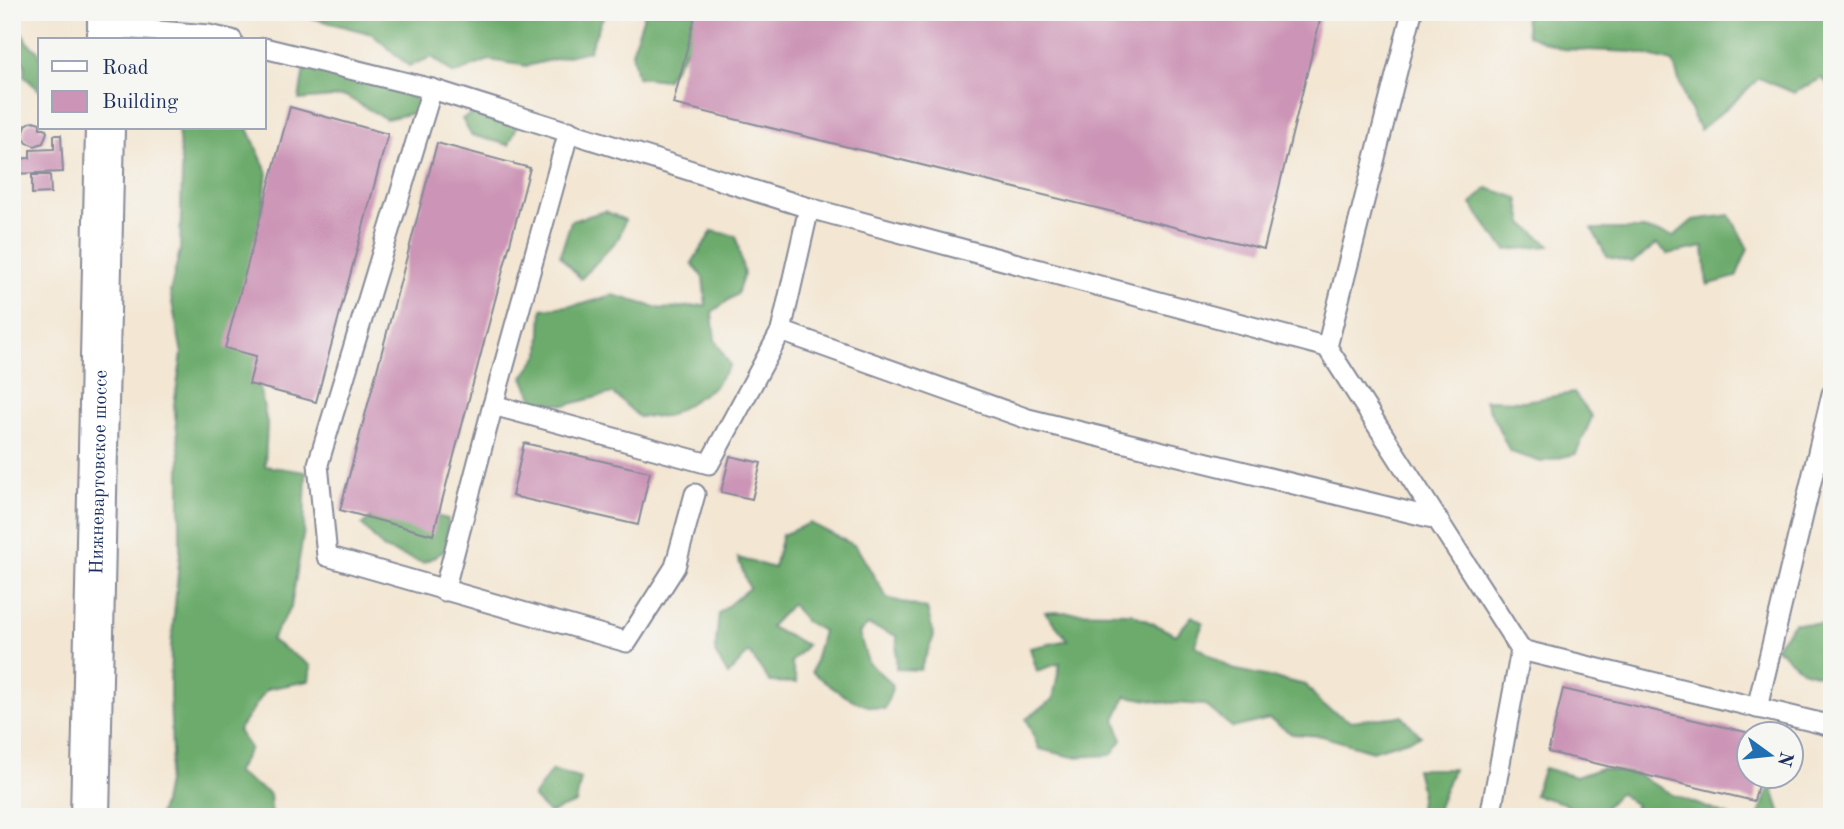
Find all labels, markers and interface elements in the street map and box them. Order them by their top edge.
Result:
legend [38,38,266,130]
text: Road [102,58,149,79]
text: Building [102,92,179,113]
street label: Нижневартовское шоссе [88,370,112,575]
north arrow [1736,720,1806,790]
text: N [1773,749,1795,769]

